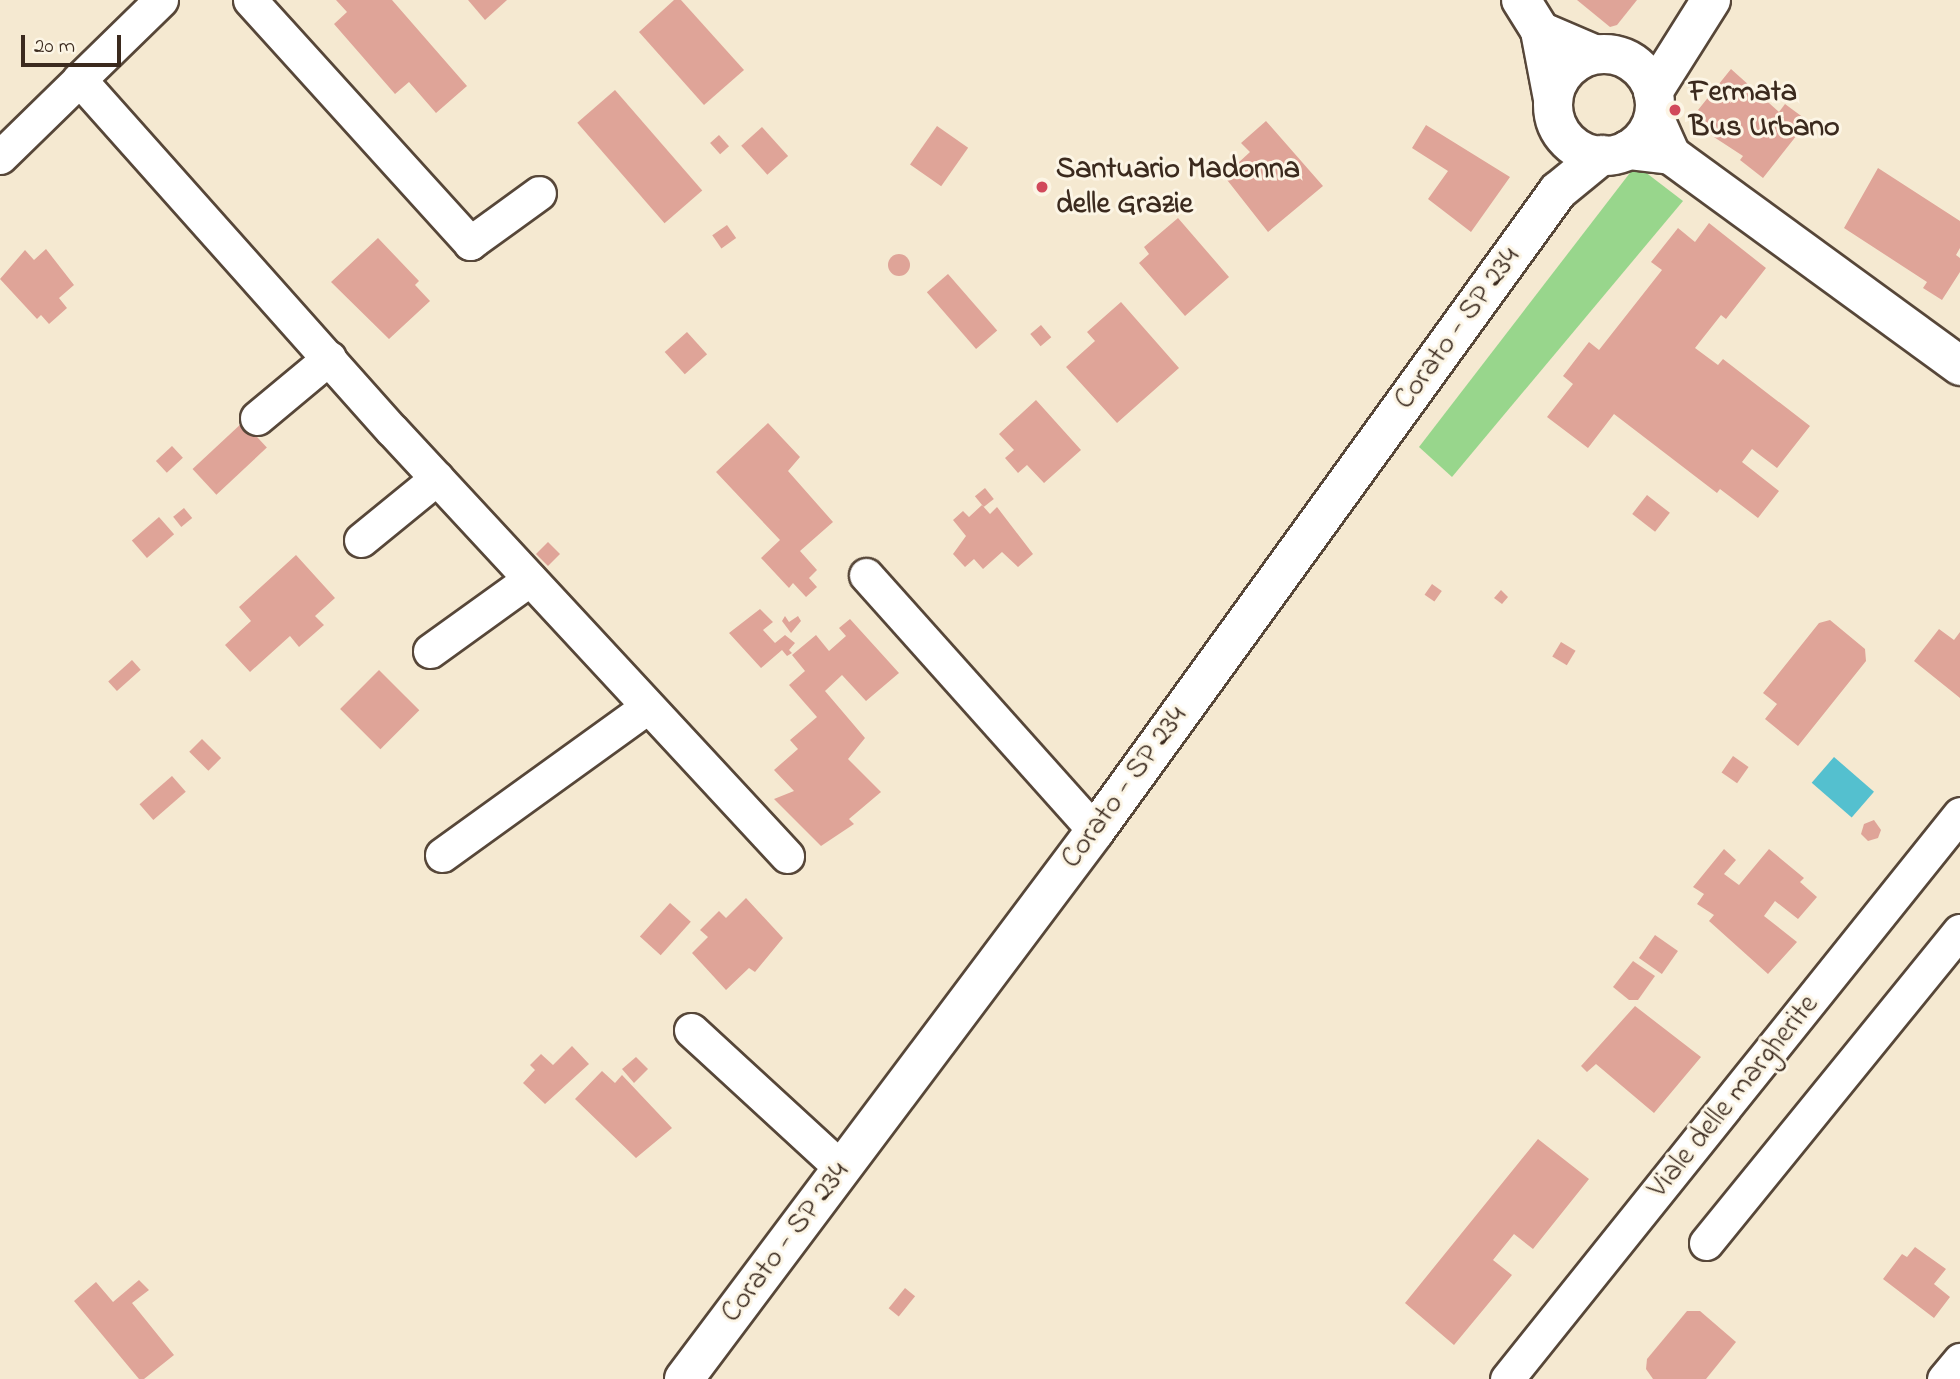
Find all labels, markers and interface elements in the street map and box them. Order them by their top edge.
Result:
scale bar [24,21,124,65]
text: 20 m [34,32,75,62]
place label: Fermata Bus Urbano [1689,75,1840,146]
marker: Fermata Bus Urbano [1667,102,1683,118]
place label: Santuario Madonna delle Grazie [1056,152,1300,222]
marker: Santuario Madonna delle Grazie [1034,179,1050,195]
street label: Corato - SP 234 [1387,241,1529,417]
street label: Corato - SP 234 [1054,700,1196,876]
street label: Viale delle margherite [1641,988,1827,1206]
street label: Corato - SP 234 [714,1156,858,1330]

